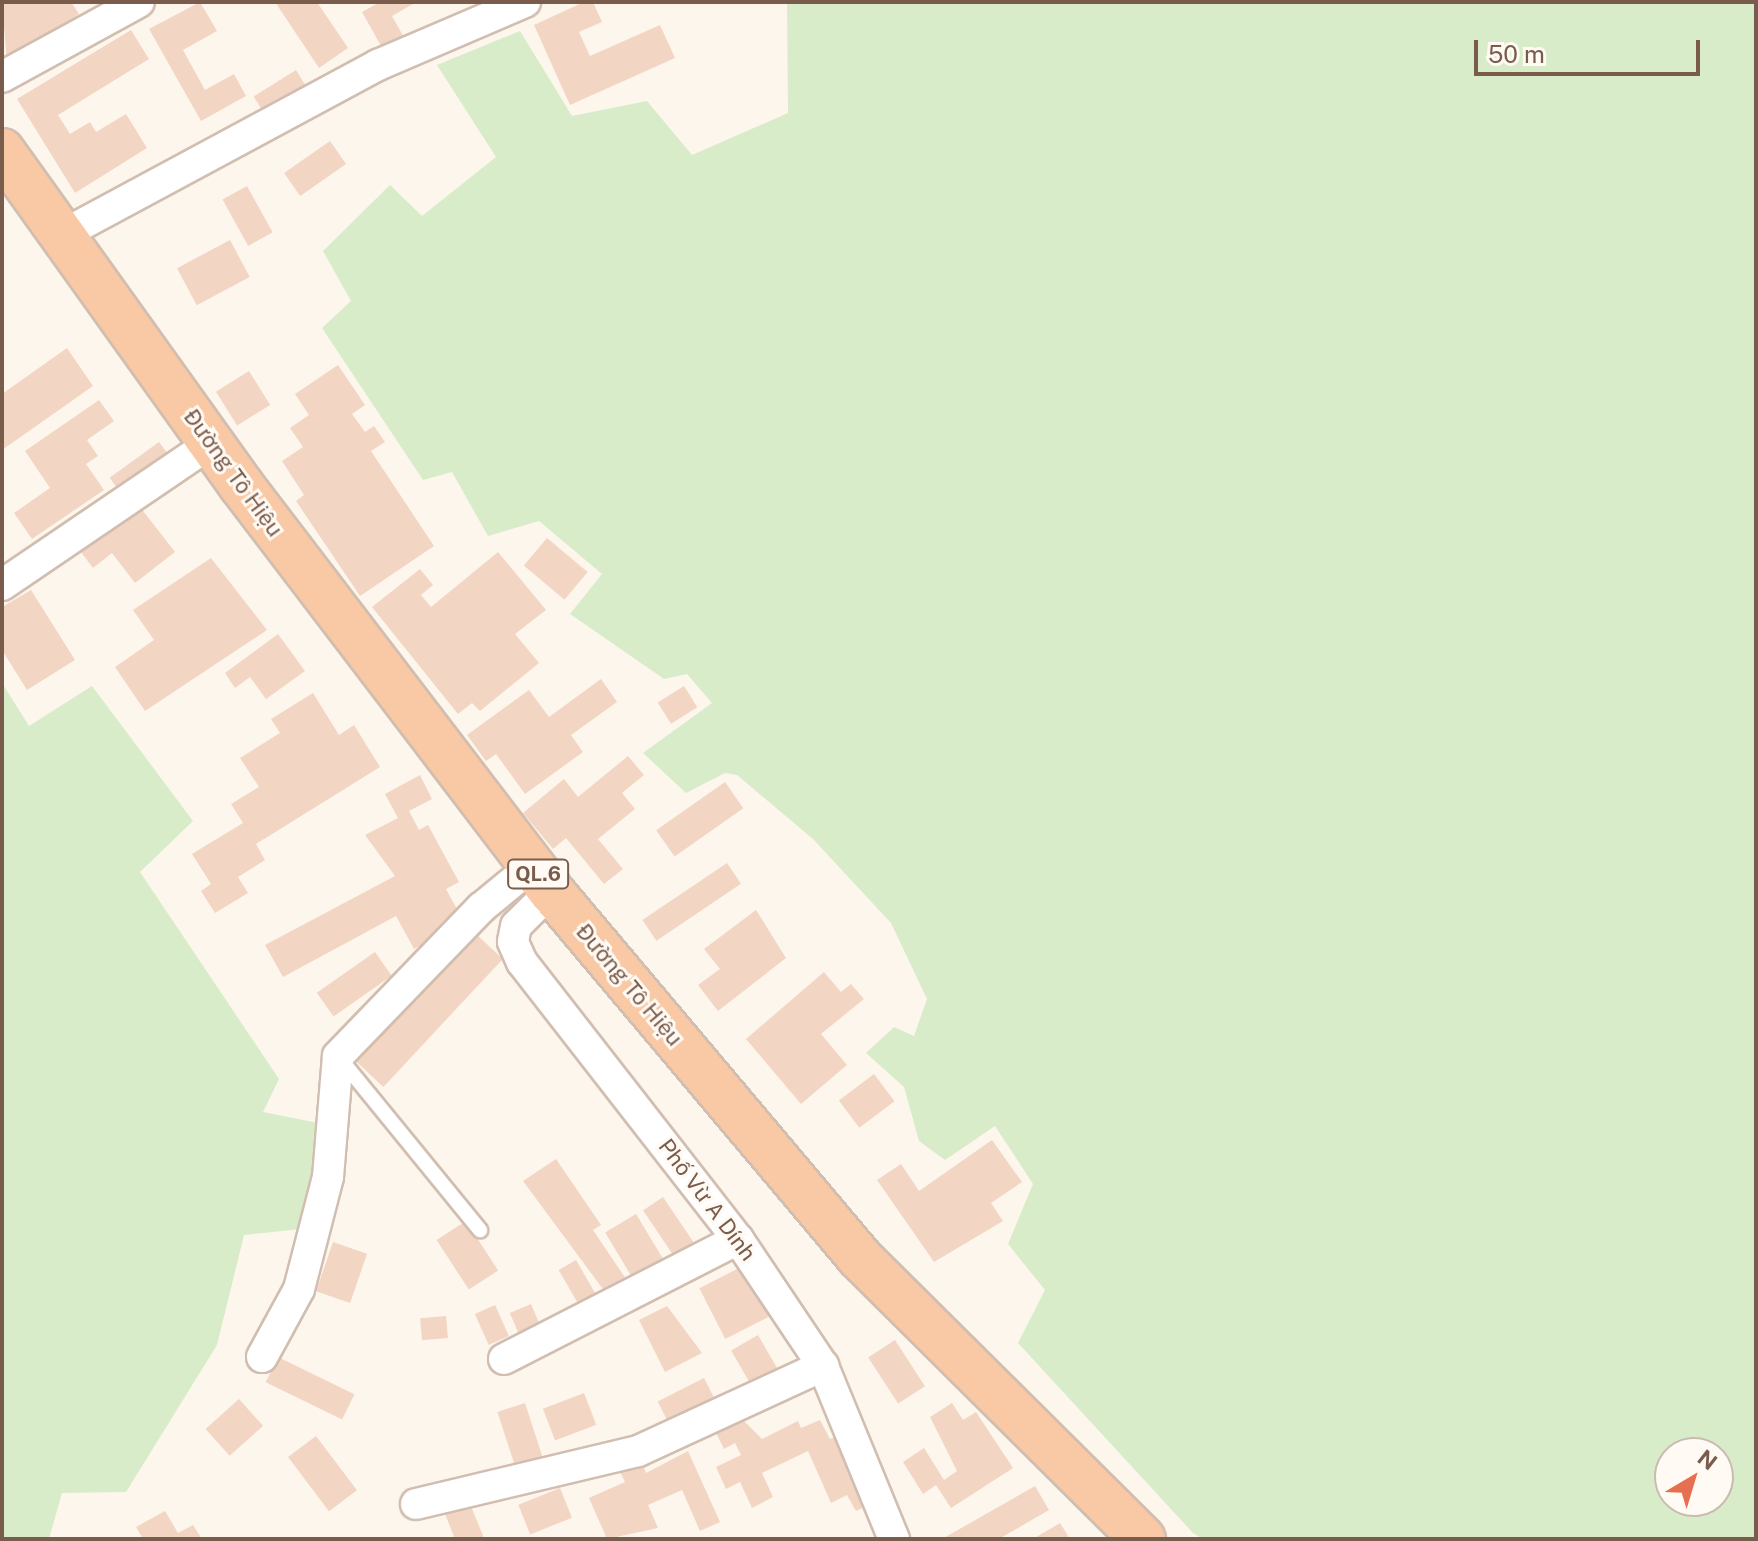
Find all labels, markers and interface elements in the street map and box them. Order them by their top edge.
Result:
scale bar [1478,24,1704,74]
text: 50 m [1488,40,1545,68]
street label: Đường Tô Hiệu [178,404,288,542]
road number: QL.6 [506,858,570,890]
street label: Đường Tô Hiệu [570,919,688,1051]
street label: Phố Vừ A Dính [653,1134,761,1266]
north arrow [1654,1437,1734,1517]
text: N [1693,1444,1722,1475]

